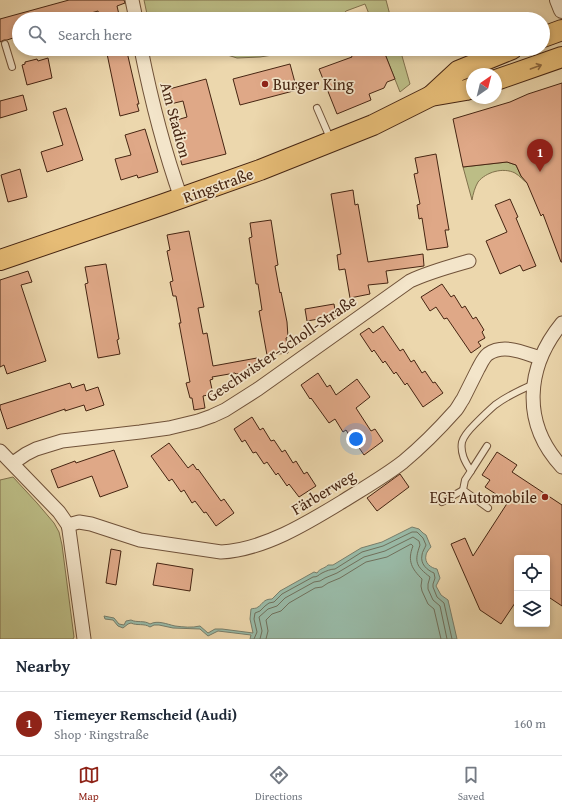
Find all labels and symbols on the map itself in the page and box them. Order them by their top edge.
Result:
one-way arrow [530,62,542,70]
north arrow [466,68,502,104]
place label: Burger King [273,72,354,96]
street label: Am Stadion [154,79,198,161]
marker: Burger King [260,79,270,89]
pin: 1 [527,139,553,172]
street label: Ringstraße [179,161,257,209]
street label: Geschwister-Scholl-Straße [201,289,361,407]
your location [346,429,366,449]
street label: Färberweg [286,463,360,521]
place label: EGE Automobile [430,485,537,509]
marker: EGE Automobile [540,492,550,502]

